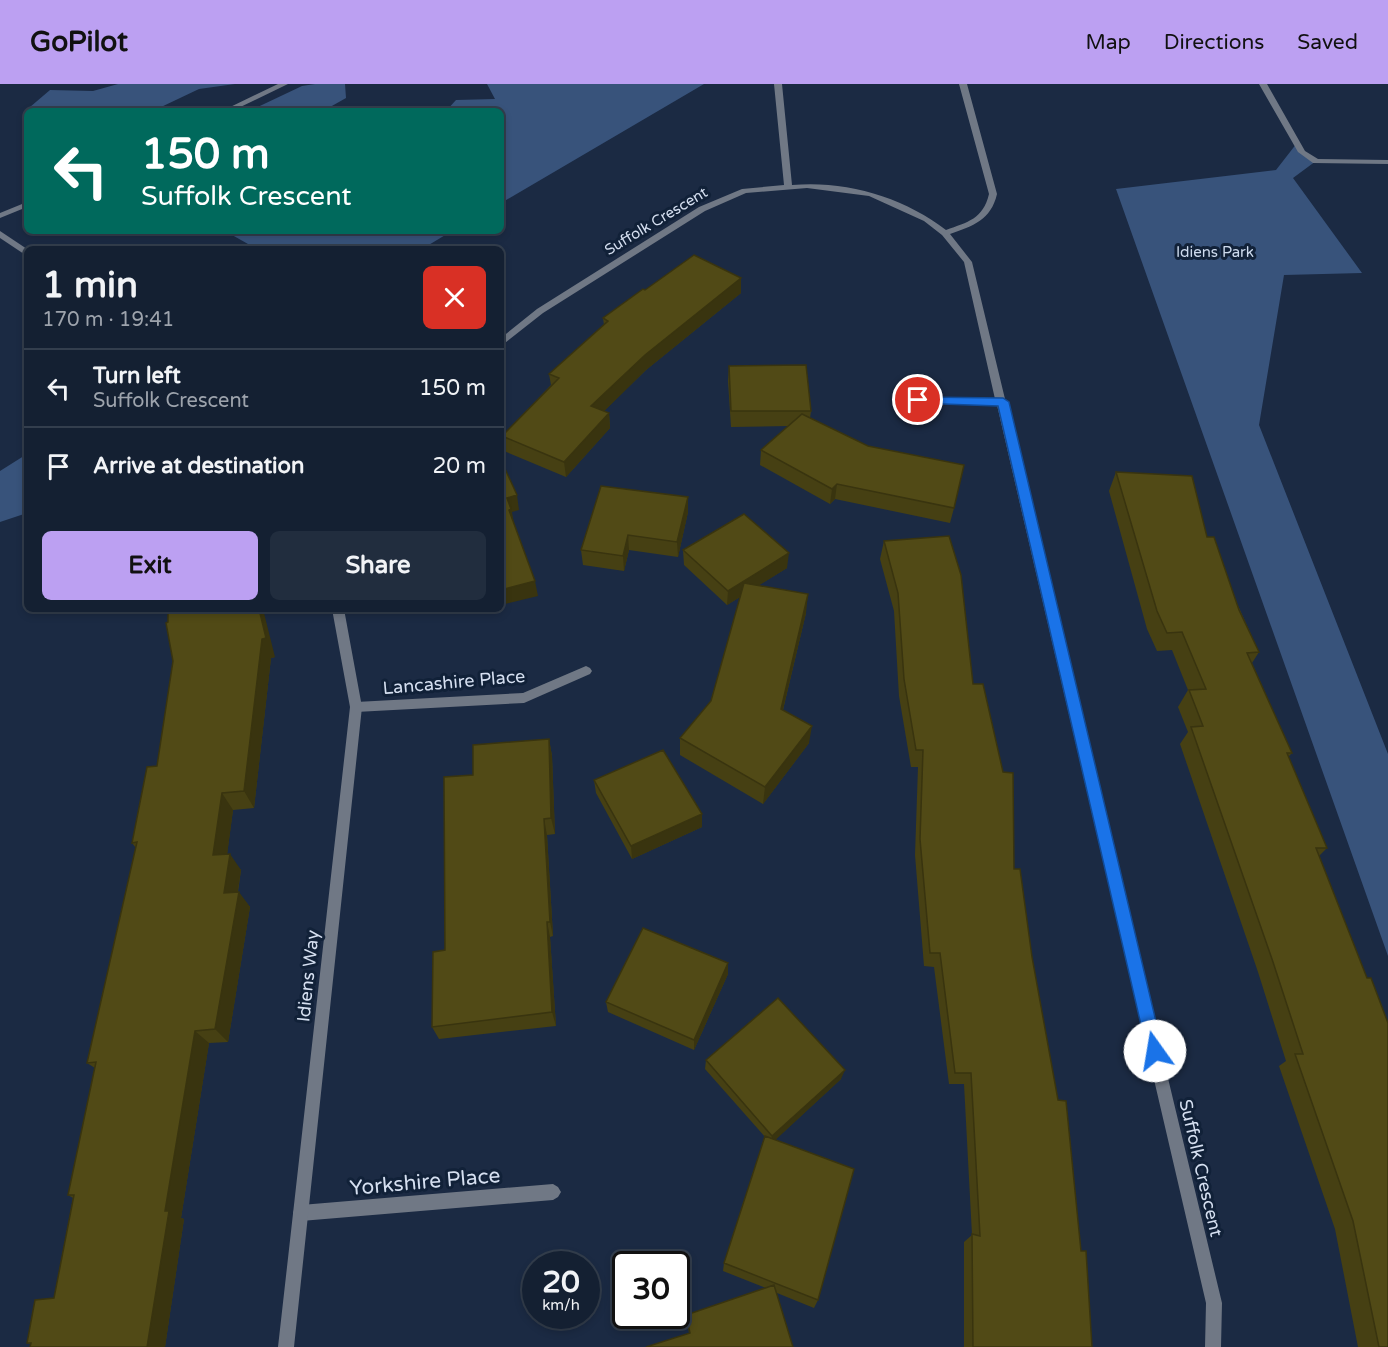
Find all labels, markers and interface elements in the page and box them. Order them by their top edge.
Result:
text: GoPilot [30,25,128,59]
text: Map [1085,30,1131,55]
text: Directions [1164,30,1264,55]
text: Saved [1297,30,1358,55]
text: 150 m [141,129,270,180]
icon: left [42,132,120,210]
text: Suffolk Crescent [141,180,352,213]
street label: Suffolk Crescent [601,183,711,259]
park label: Idiens Park [1176,243,1254,261]
text: 1 min [42,264,138,307]
button: close [423,266,486,329]
text: 170 m · 19:41 [42,308,174,332]
text: Turn left [93,363,181,389]
icon: left [42,372,75,405]
pin [892,374,943,425]
text: 150 m [419,375,486,401]
icon: arrive [901,383,934,416]
text: Suffolk Crescent [93,389,249,413]
icon: arrive [42,450,75,483]
text: Arrive at destination [93,453,304,479]
text: 20 m [432,453,486,479]
button: Exit [42,531,258,600]
button: Share [270,531,486,600]
street label: Lancashire Place [382,665,526,699]
street label: Idiens Way [292,929,324,1023]
position arrow [1123,1019,1187,1083]
street label: Suffolk Crescent [1174,1097,1228,1239]
street label: Yorkshire Place [349,1163,502,1201]
speed limit sign: 30 [612,1251,690,1329]
text: 20 [542,1264,580,1301]
text: km/h [542,1296,580,1314]

